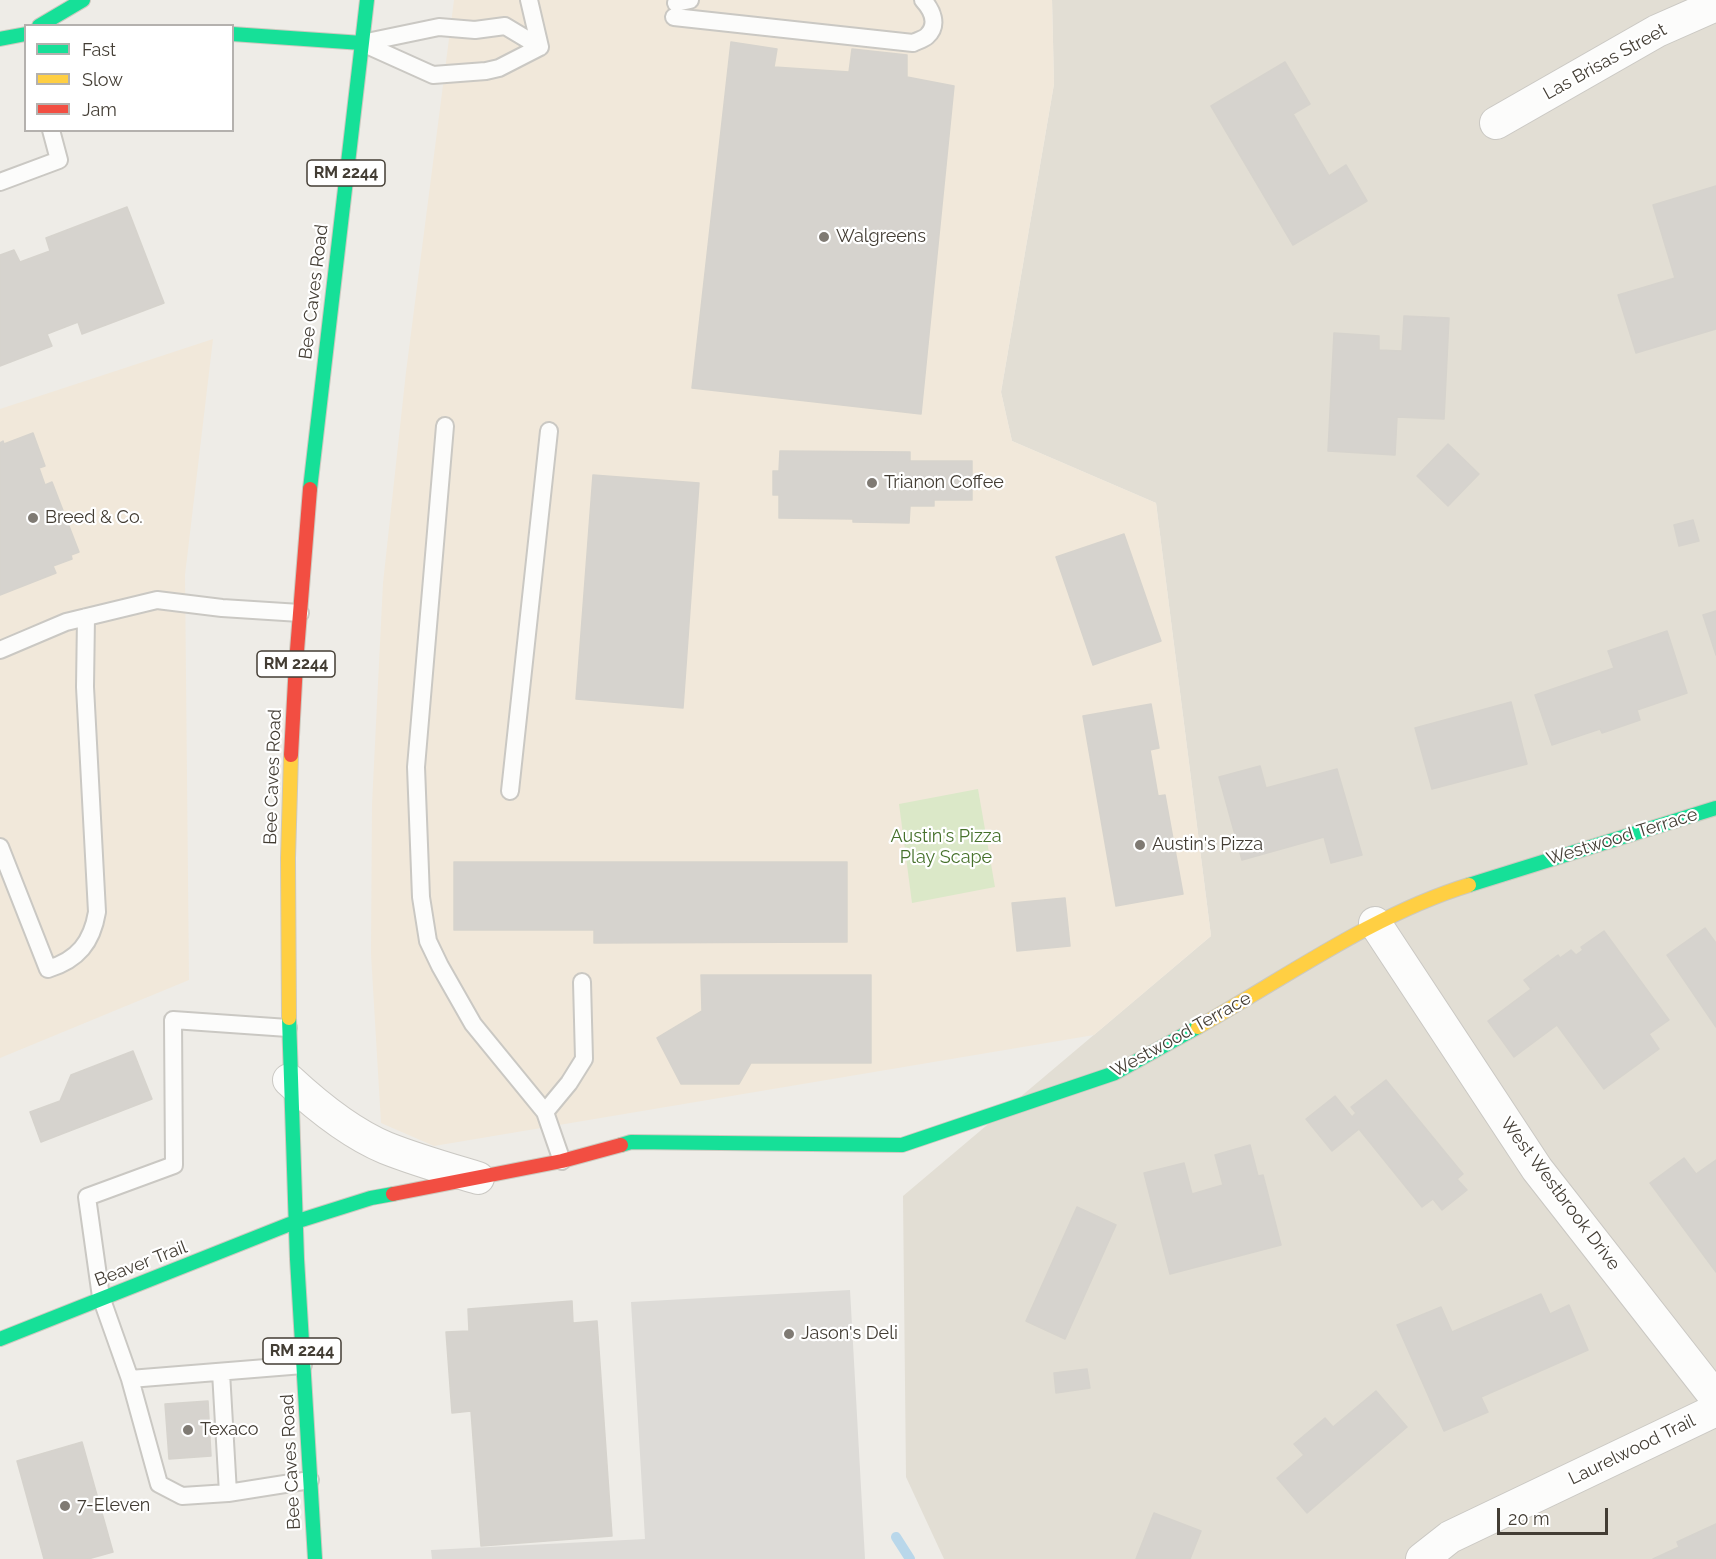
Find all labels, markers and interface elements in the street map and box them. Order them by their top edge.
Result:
street label: Las Brisas Street [1540,19,1670,105]
legend [24,24,234,132]
text: Fast [82,39,116,60]
text: Slow [82,69,123,90]
text: Jam [82,99,117,120]
road number: RM 2244 [307,160,385,186]
street label: Bee Caves Road [295,223,333,361]
place label: Walgreens [836,226,926,248]
marker: Walgreens [817,230,831,244]
place label: Trianon Coffee [884,472,1004,494]
marker: Trianon Coffee [865,476,879,490]
place label: Breed & Co. [45,507,143,529]
marker: Breed & Co. [26,511,40,525]
road number: RM 2244 [257,651,335,677]
street label: Bee Caves Road [260,709,286,845]
street label: Westwood Terrace [1544,804,1700,870]
park label: Austin's Pizza Play Scape [891,826,1001,868]
place label: Austin's Pizza [1152,834,1263,856]
marker: Austin's Pizza [1133,838,1147,852]
street label: Westwood Terrace [1107,988,1255,1082]
street label: West Westbrook Drive [1495,1113,1625,1275]
street label: Beaver Trail [92,1237,190,1291]
place label: Jason's Deli [801,1323,898,1345]
marker: Jason's Deli [782,1327,796,1341]
road number: RM 2244 [263,1338,341,1364]
street label: Bee Caves Road [277,1394,305,1530]
street label: Laurelwood Trail [1565,1410,1699,1490]
place label: Texaco [200,1419,258,1441]
marker: Texaco [181,1423,195,1437]
place label: 7-Eleven [77,1495,150,1517]
scale bar [1500,1496,1611,1534]
marker: 7-Eleven [58,1499,72,1513]
text: 20 m [1508,1508,1550,1529]

